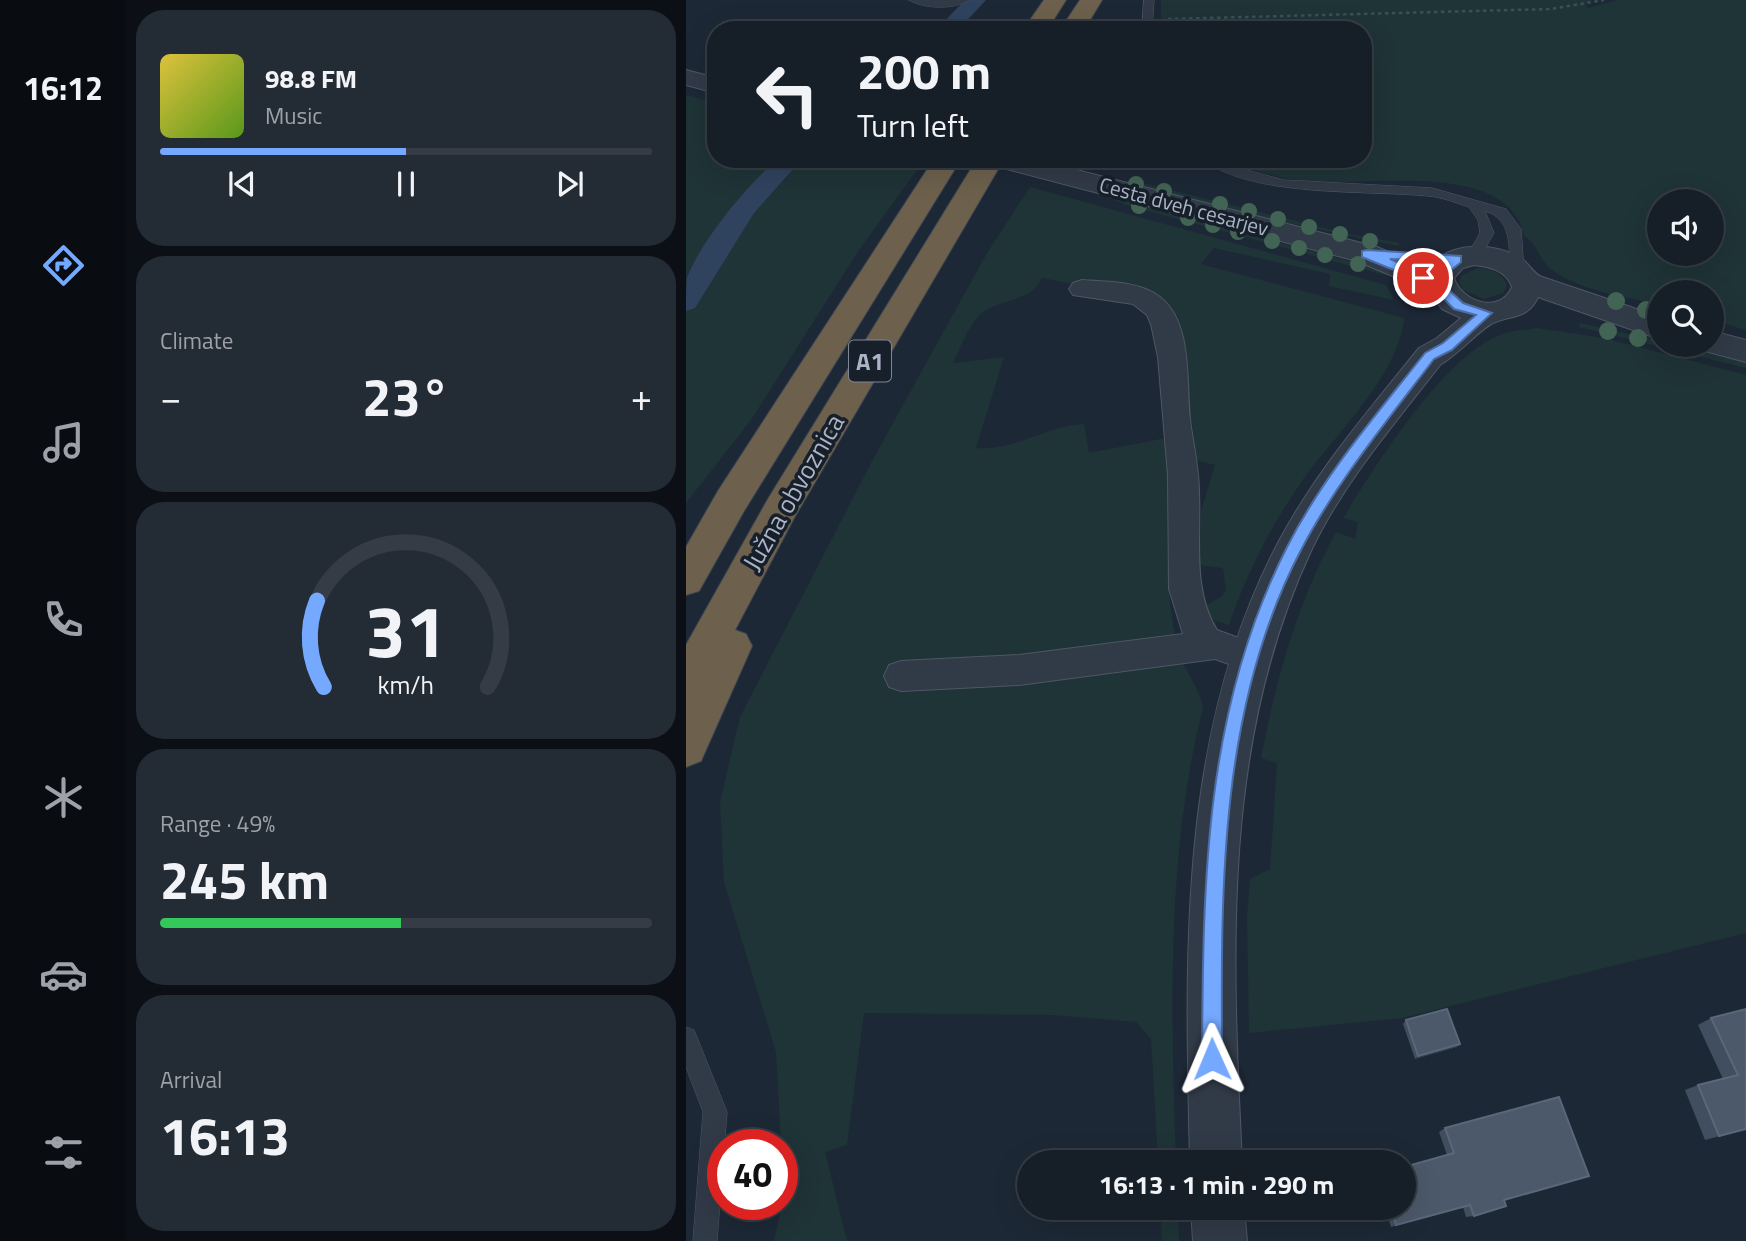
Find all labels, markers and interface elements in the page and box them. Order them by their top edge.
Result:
text: 200 m [857,33,991,108]
icon: left [742,49,833,140]
text: 98.8 FM [265,59,357,98]
text: 16:12 [23,64,103,112]
text: Music [265,98,322,133]
text: Turn left [857,101,969,149]
icon: previous [223,165,261,203]
icon: pause [387,165,425,203]
icon: next [551,165,589,203]
street label: Cesta dveh cesarjev [1096,168,1272,244]
map controls [1647,189,1724,357]
button: sound [1647,189,1724,266]
icon: directions [39,241,88,290]
pin [1393,248,1453,308]
icon: arrive [1404,259,1442,297]
button: search [1647,280,1724,357]
text: Climate [160,323,233,358]
road number: A1 [849,340,891,382]
text: 23° [362,357,450,436]
text: − [160,368,181,426]
text: + [631,368,652,426]
street label: Južna obvoznica [732,407,854,577]
icon: music [39,418,88,467]
text: 31 [365,575,447,685]
icon: phone [39,595,88,644]
text: km/h [378,665,434,703]
icon: climate [39,773,88,822]
text: Range · 49% [160,806,275,841]
text: 245 km [160,840,329,919]
icon: car [39,950,88,999]
position arrow [1175,1022,1249,1096]
text: Arrival [160,1062,222,1097]
text: 16:13 [160,1096,290,1175]
icon: filters [39,1128,88,1177]
speed limit sign: 40 [707,1129,798,1220]
text: 16:13 · 1 min · 290 m [1099,1165,1334,1204]

